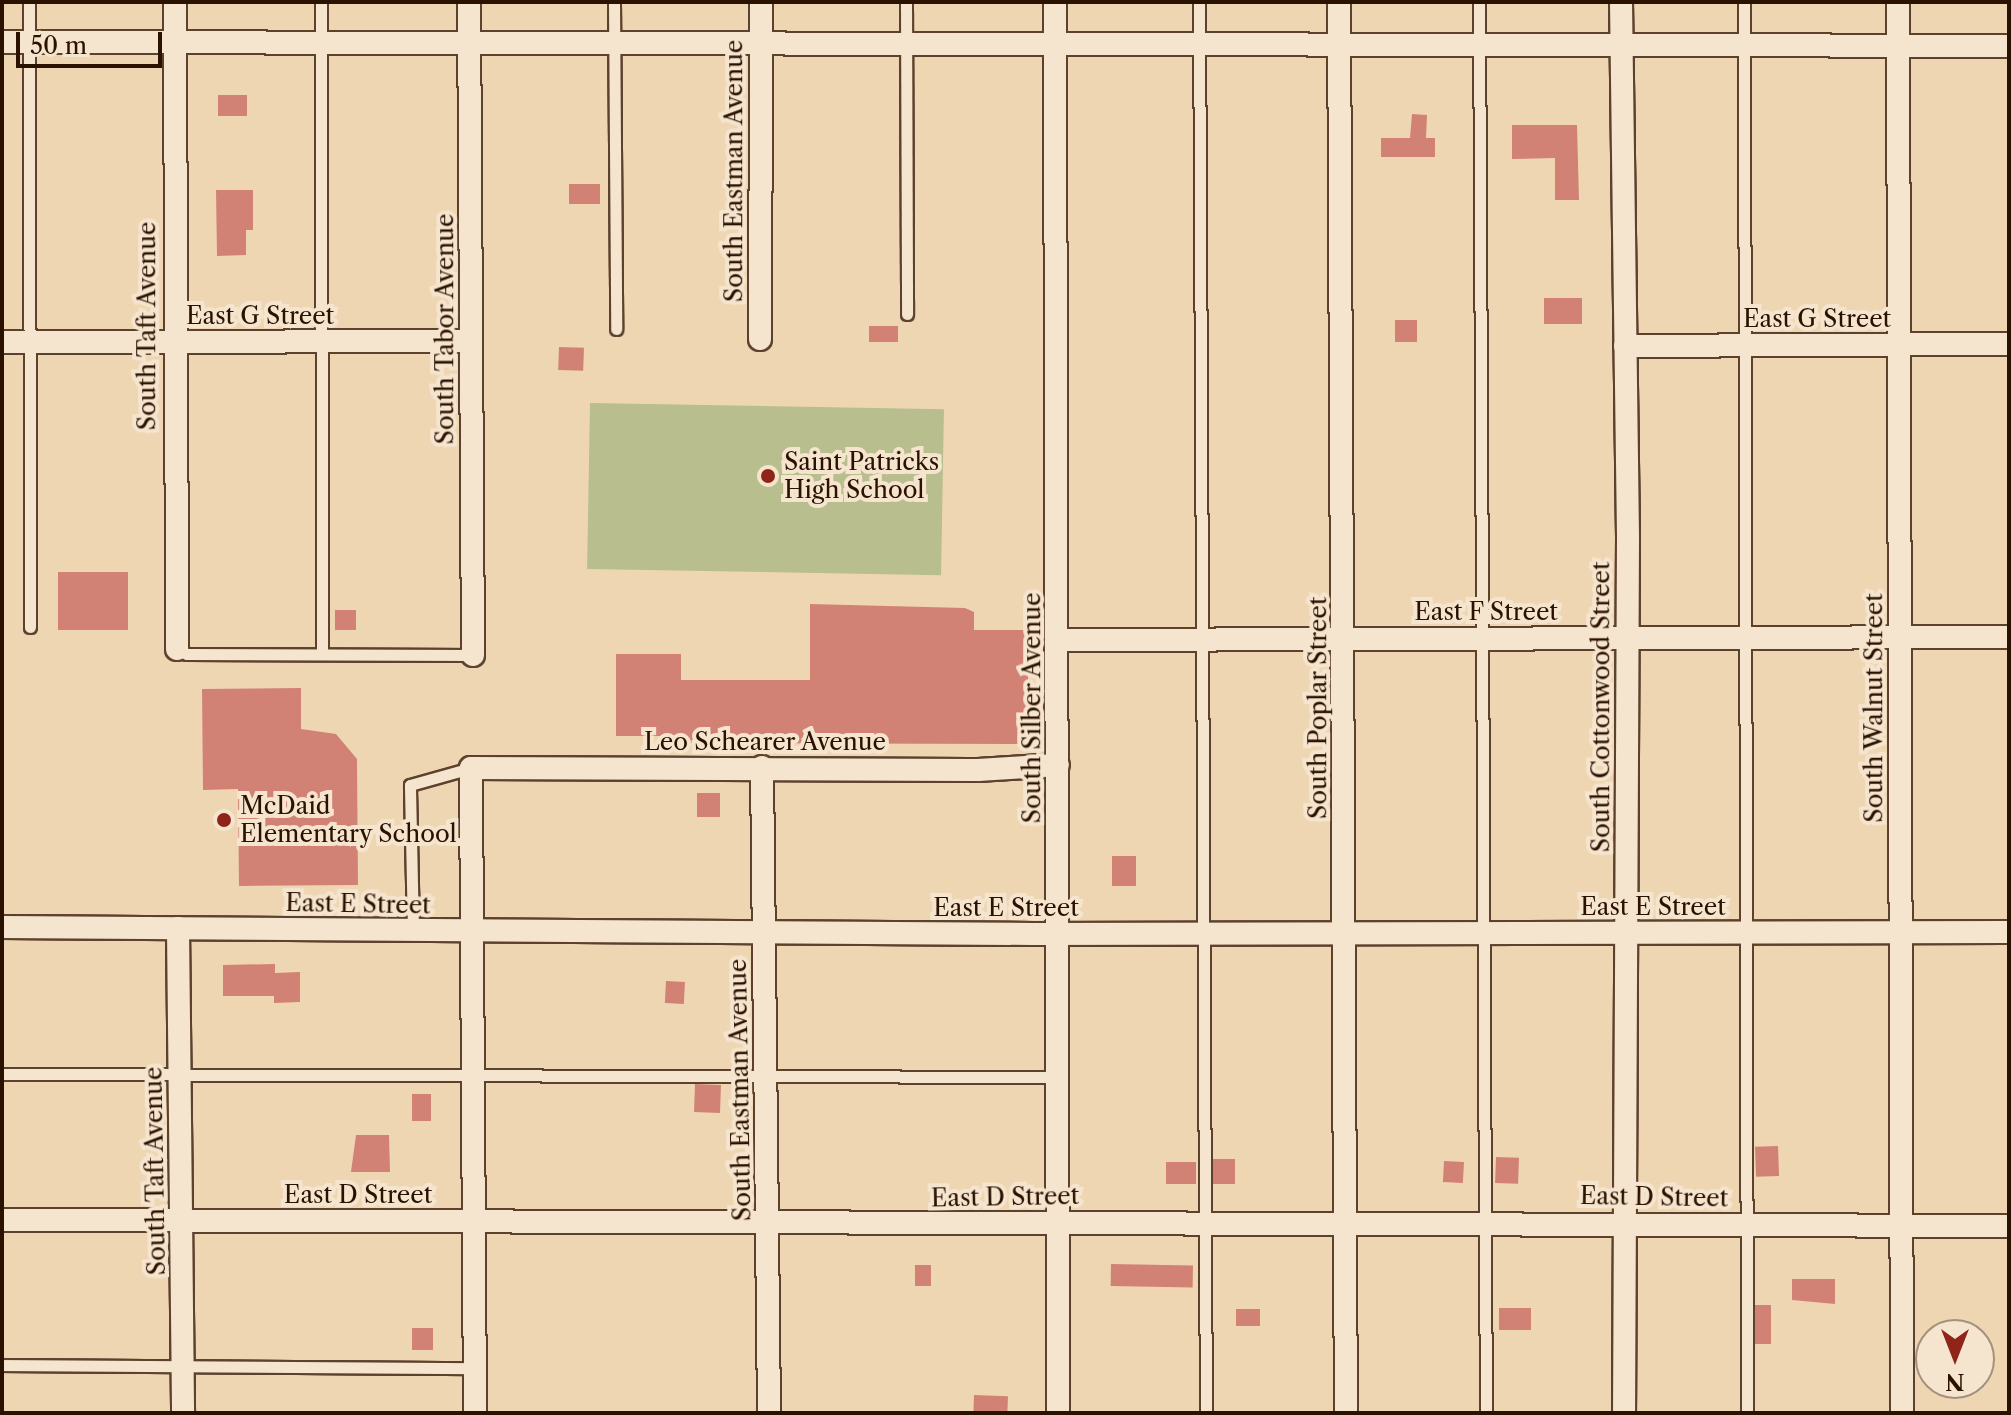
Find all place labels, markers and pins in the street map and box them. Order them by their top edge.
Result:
place label: Saint Patricks High School [784,448,939,504]
marker: Saint Patricks High School [759,467,777,485]
place label: McDaid Elementary School [240,792,457,848]
marker: McDaid Elementary School [215,811,233,829]

